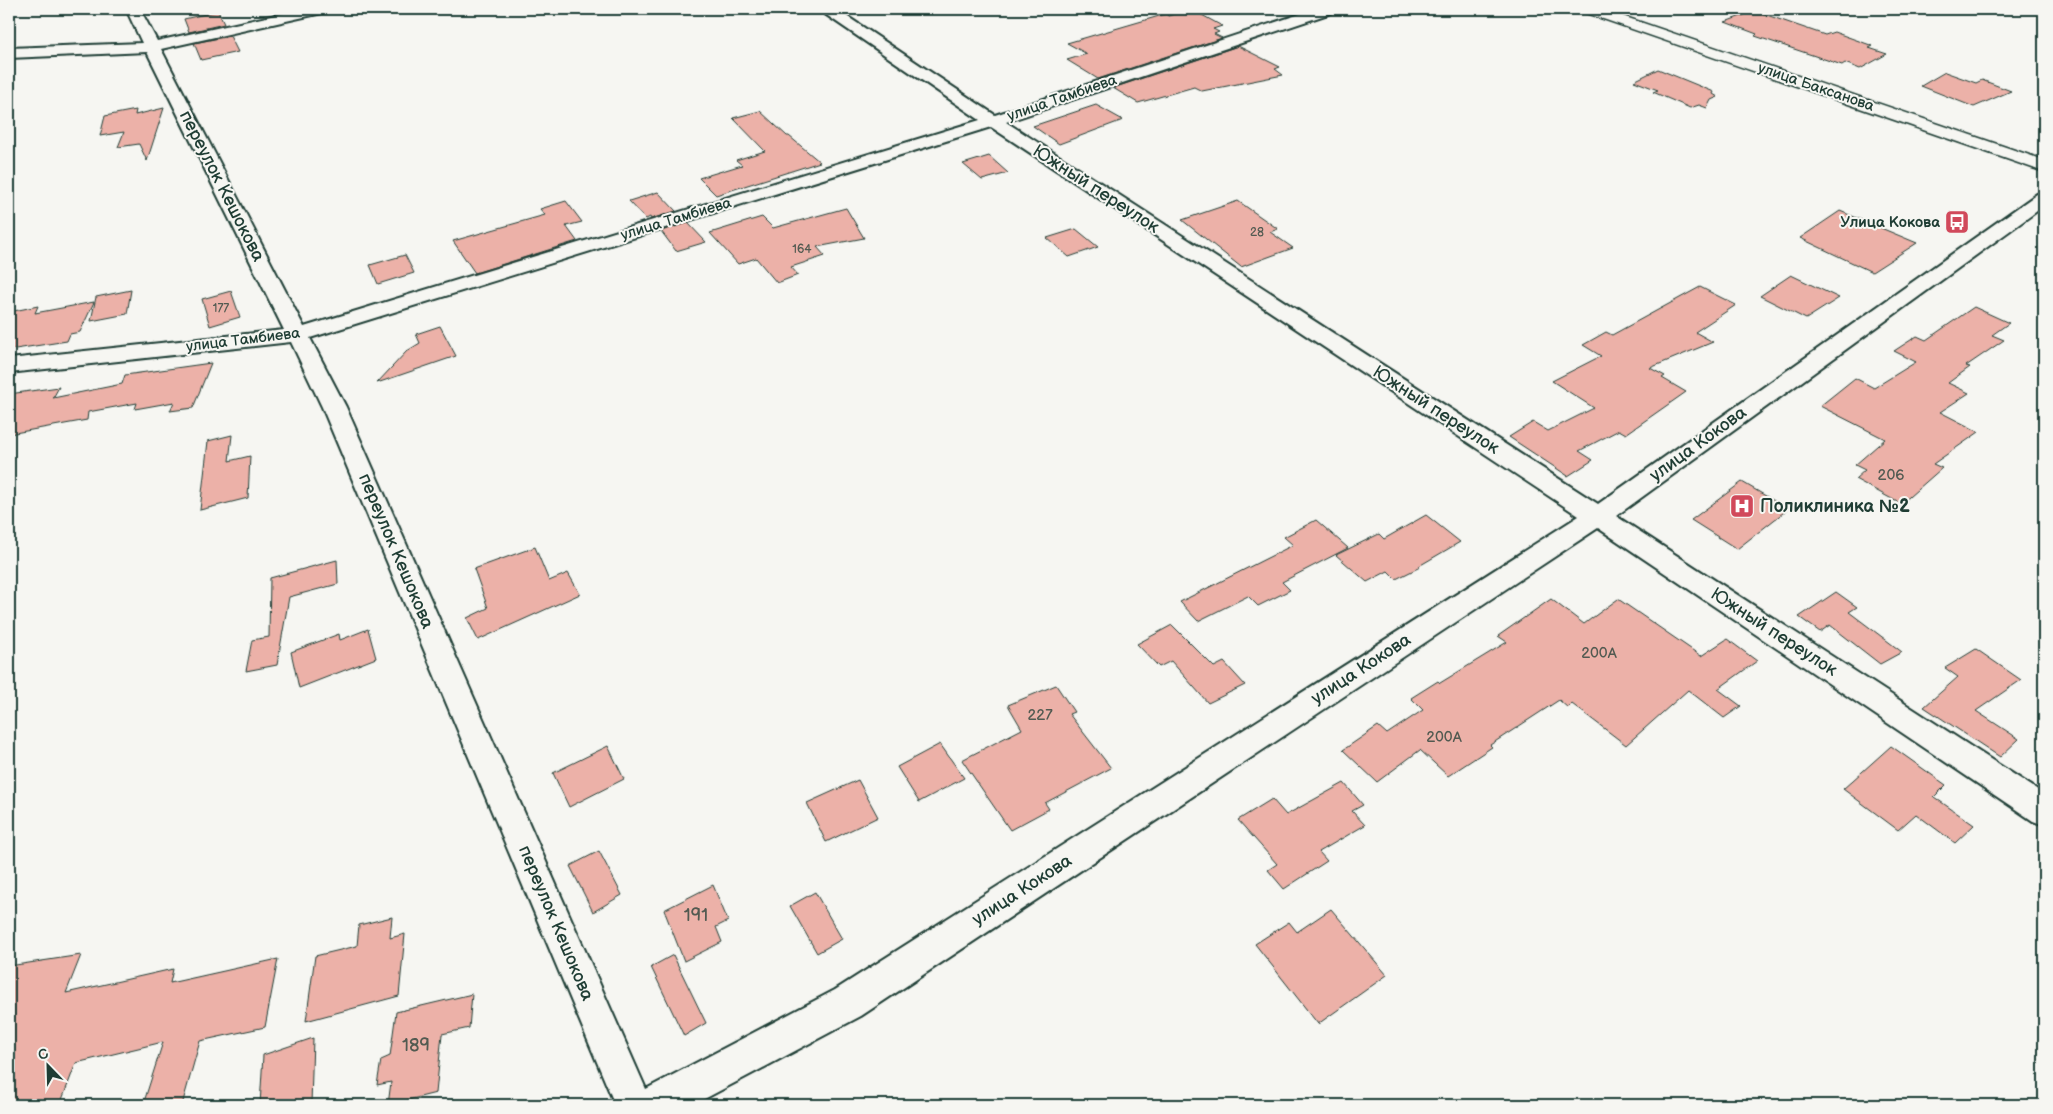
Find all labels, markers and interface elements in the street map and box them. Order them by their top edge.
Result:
street label: улица Баксанова [1755,58,1877,116]
street label: улица Тамбиева [1005,70,1119,126]
street label: переулок Кешокова [175,107,269,265]
street label: Южный переулок [1029,140,1164,238]
street label: улица Тамбиева [618,193,734,245]
bus stop icon: Улица Кокова [1944,209,1970,235]
place label: Улица Кокова [1841,213,1940,232]
house number: 28 [1250,225,1264,240]
house number: 164 [792,242,812,257]
house number: 177 [213,301,229,316]
street label: улица Тамбиева [185,324,301,356]
street label: Южный переулок [1369,361,1504,459]
street label: улица Кокова [1646,402,1751,486]
house number: 206 [1878,466,1904,485]
street label: переулок Кешокова [354,470,438,632]
hospital icon: Поликлиника №2 [1729,493,1755,519]
place label: Поликлиника №2 [1760,496,1910,517]
street label: Южный переулок [1707,583,1842,681]
street label: улица Кокова [1307,629,1415,709]
house number: 200А [1581,644,1618,663]
house number: 227 [1027,706,1053,725]
house number: 200А [1426,728,1463,747]
street label: переулок Кешокова [514,842,598,1004]
street label: улица Кокова [968,850,1076,930]
house number: 191 [684,905,708,926]
house number: 189 [402,1035,430,1056]
north arrow [22,1042,72,1092]
text: С [35,1045,51,1064]

